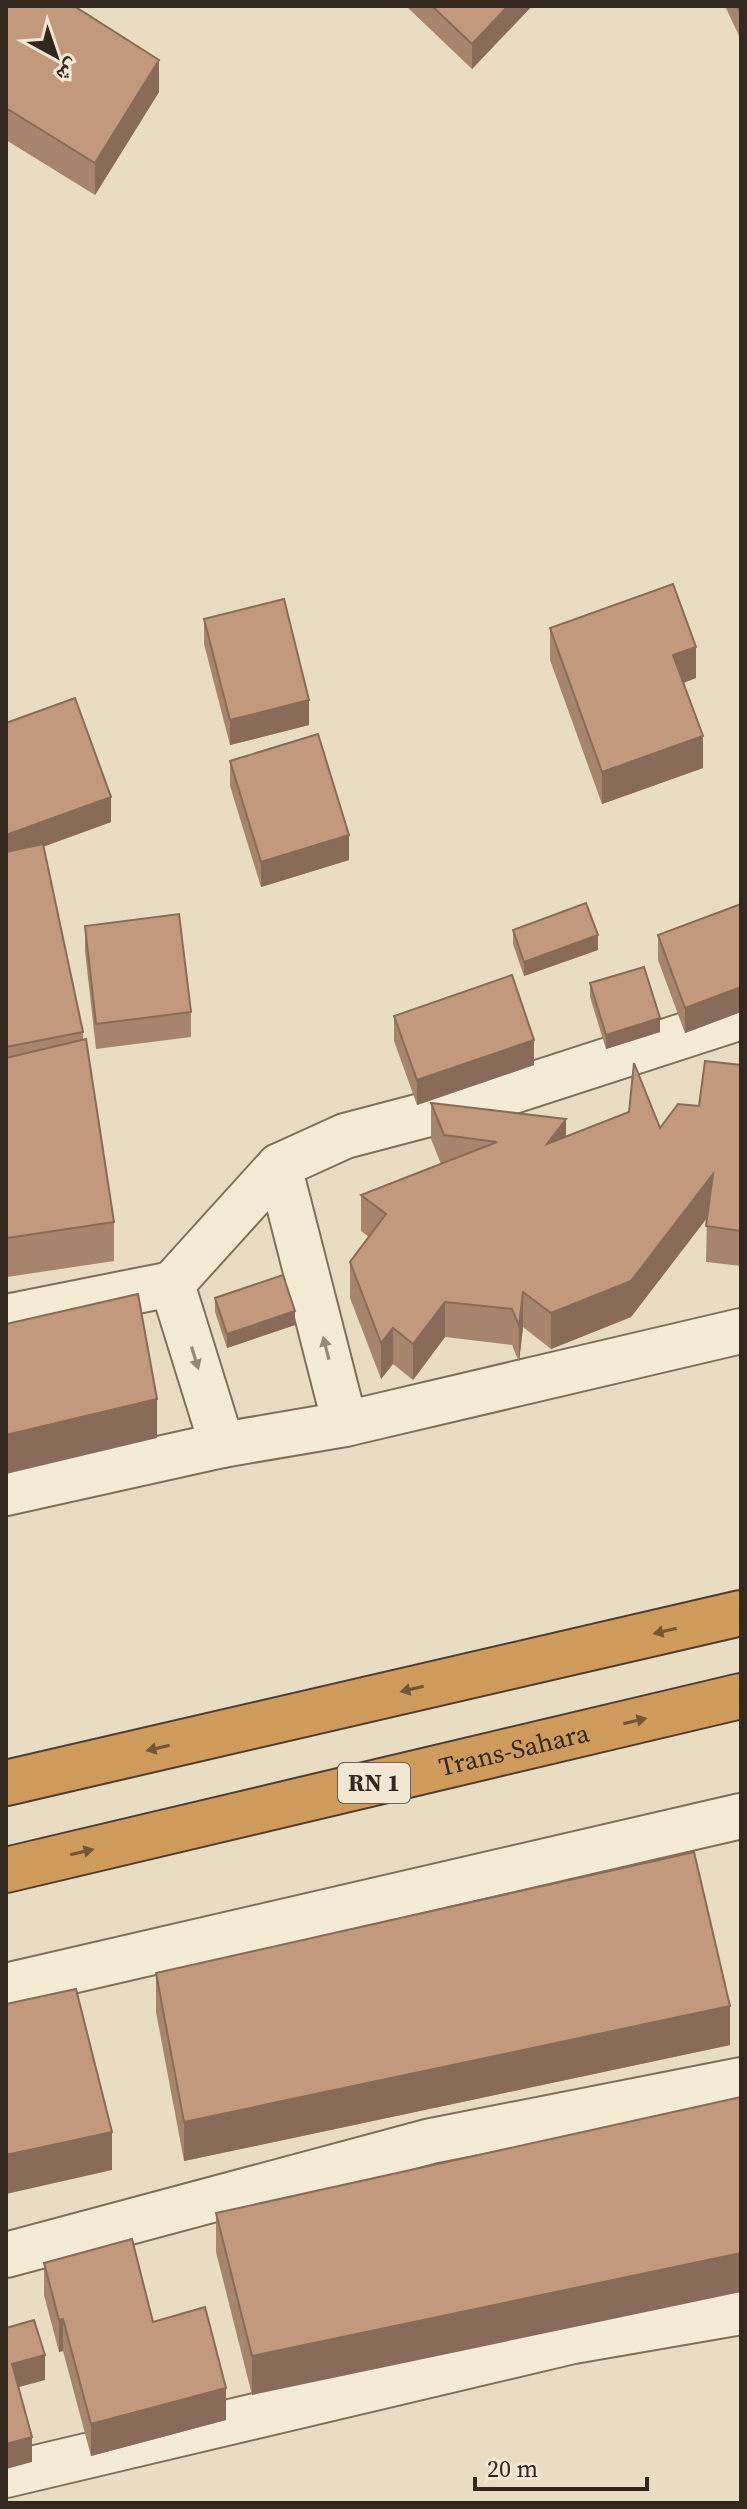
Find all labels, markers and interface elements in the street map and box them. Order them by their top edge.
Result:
north arrow [16,16,96,96]
text: ش [50,52,87,90]
one-way arrow [319,1336,331,1361]
one-way arrow [189,1346,201,1370]
one-way arrow [652,1625,677,1638]
one-way arrow [399,1683,424,1696]
street label: Trans-Sahara [435,1714,593,1785]
one-way arrow [622,1714,647,1727]
one-way arrow [146,1742,171,1754]
road number: RN 1 [338,1763,410,1803]
one-way arrow [70,1845,95,1858]
scale bar [475,2441,647,2491]
text: 20 m [487,2452,538,2485]

